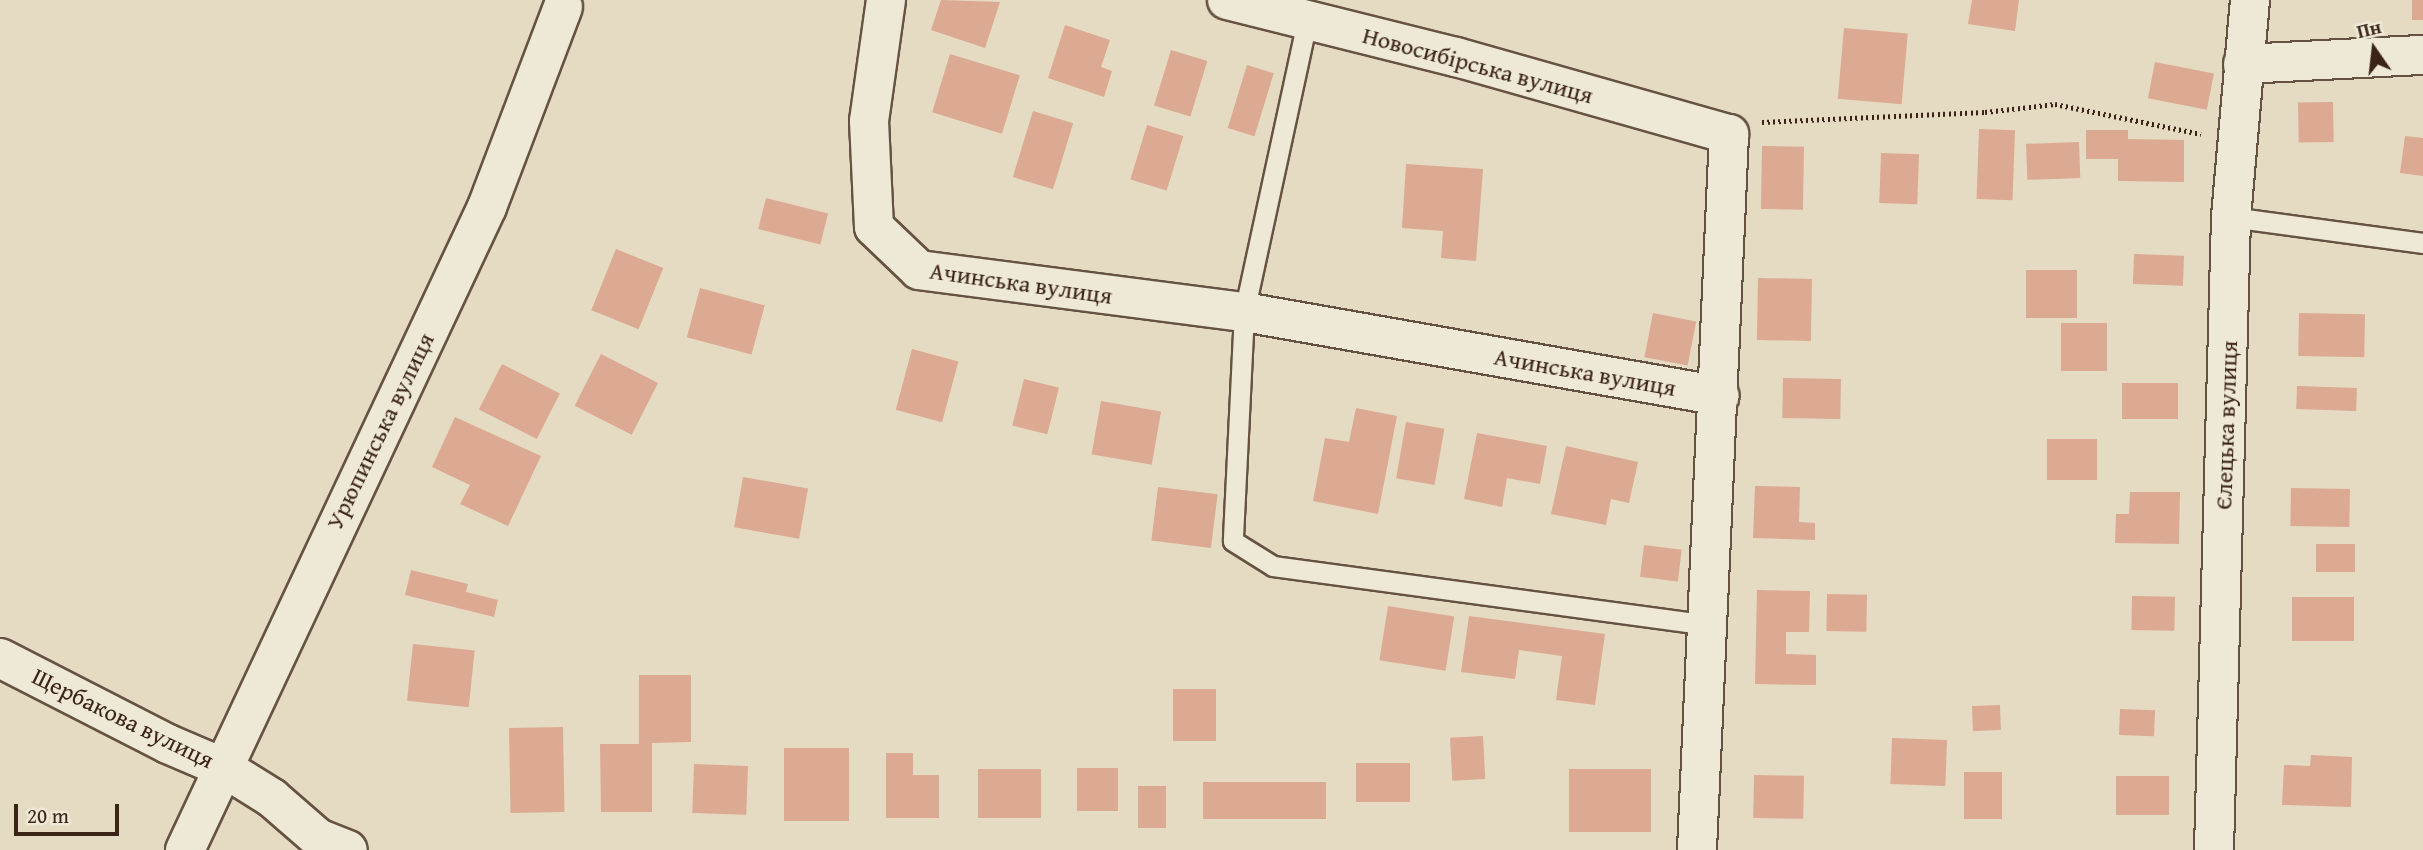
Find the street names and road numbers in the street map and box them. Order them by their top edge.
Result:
street label: Новосибірська вулиця [1360,20,1596,110]
street label: Ачинська вулиця [928,256,1114,310]
street label: Урюпинська вулиця [320,328,440,534]
street label: Єлецька вулиця [2209,340,2243,510]
street label: Ачинська вулиця [1492,342,1678,402]
street label: Щербакова вулиця [27,662,219,774]

